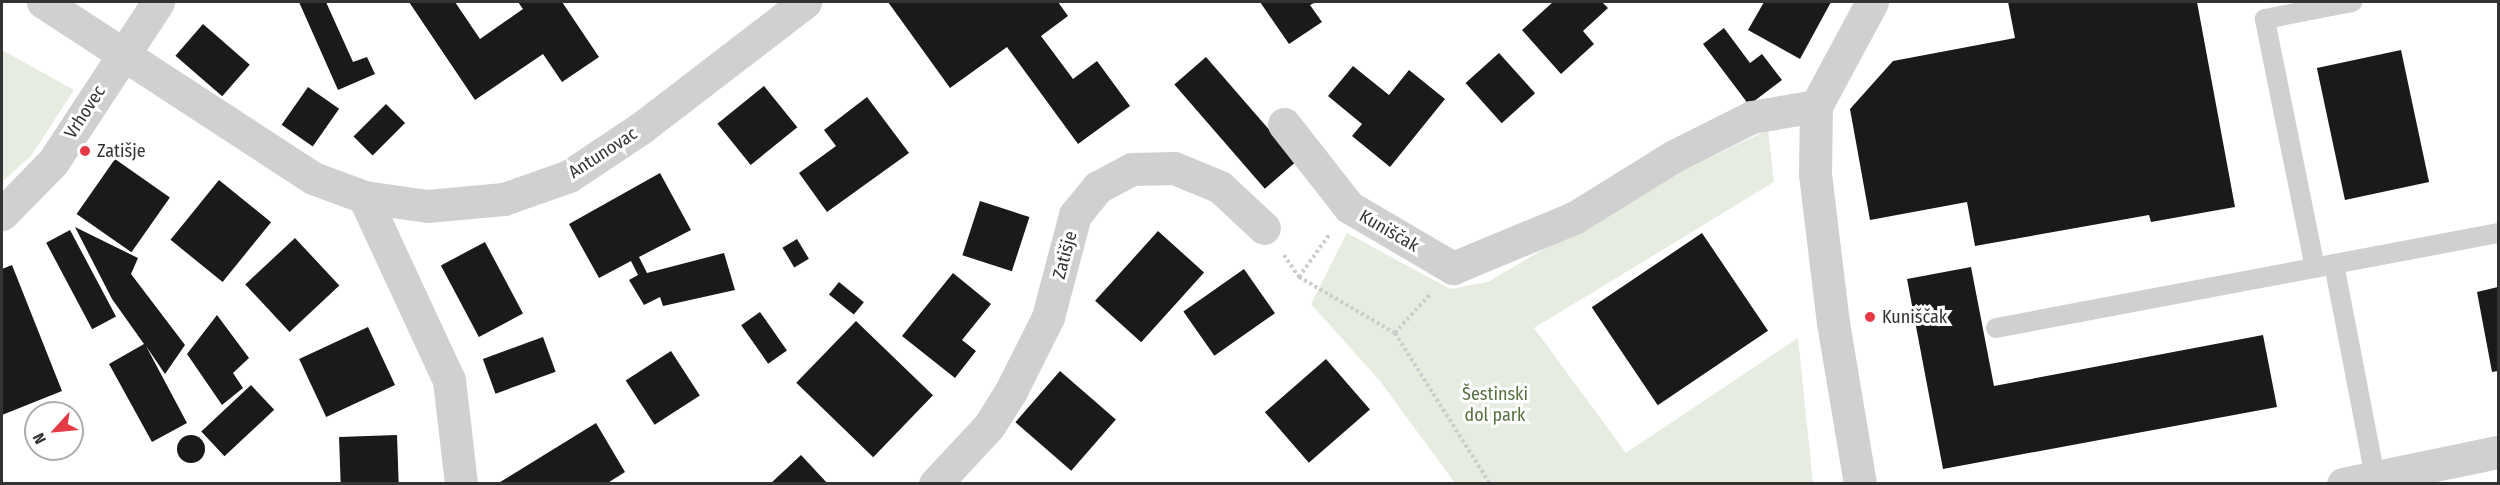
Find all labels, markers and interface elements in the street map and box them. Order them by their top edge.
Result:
street label: Vrhovec [60,82,110,142]
street label: Antunovac [565,123,641,183]
place label: Zatišje [97,140,146,162]
marker: Zatišje [78,144,92,158]
street label: Kuniščak [1355,205,1423,257]
street label: Zatišje [1048,229,1082,281]
place label: Kuniščak [1882,306,1947,328]
marker: Kuniščak [1863,310,1877,324]
park label: Šestinski dol park [1462,384,1528,426]
north arrow [24,401,84,461]
text: N [29,430,50,447]

